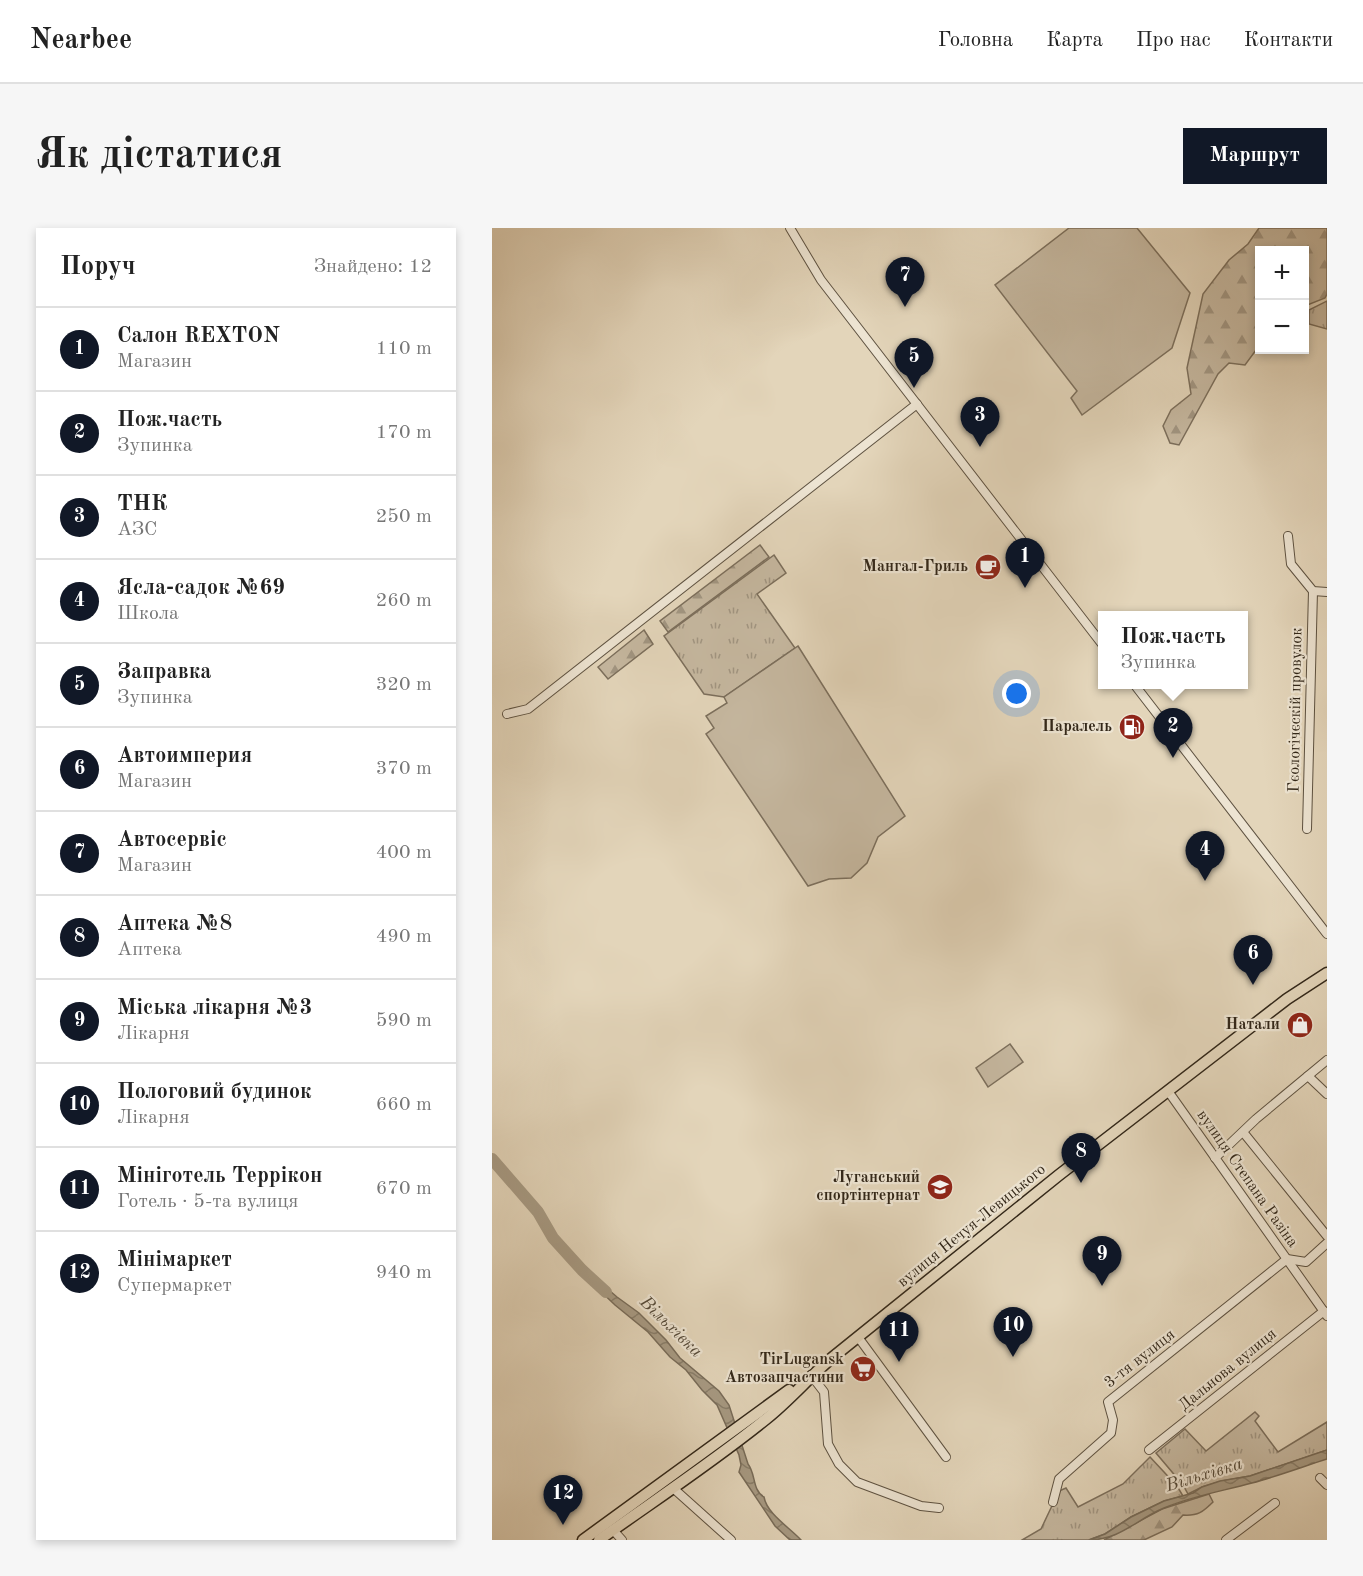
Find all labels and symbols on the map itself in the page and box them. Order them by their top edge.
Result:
pin: 7 [886,257,924,307]
pin: 5 [894,338,934,388]
pin: 3 [960,398,1000,447]
pin: 1 [1006,538,1044,588]
cafe icon: Мангал-Гриль [973,552,1003,582]
place label: Мангал-Гриль [863,559,968,575]
street label: Гєологічєскій провулок [1287,628,1305,792]
your location [1002,679,1031,708]
pin: 2 [1154,708,1192,758]
fuel station icon: Паралель [1117,712,1147,742]
place label: Паралель [1042,719,1112,735]
pin: 4 [1186,832,1224,881]
pin: 6 [1234,936,1272,985]
shop icon: Натали [1285,1010,1315,1040]
place label: Натали [1225,1017,1280,1033]
street label: вулиця Степана Разіна [1194,1107,1301,1251]
pin: 8 [1062,1134,1100,1183]
street label: вулиця Нечуя-Левицького [895,1161,1049,1290]
place label: Луганський спортінтернат [816,1170,920,1204]
school or university icon: Луганський спортінтернат [925,1172,955,1202]
pin: 9 [1082,1236,1122,1286]
water label: Вільхівка [635,1292,706,1361]
pin: 10 [994,1308,1032,1357]
pin: 11 [880,1312,918,1362]
street label: Дальнова вулиця [1176,1326,1280,1414]
street label: 3-тя вулиця [1102,1327,1178,1391]
place label: TirLugansk Автозапчастини [725,1352,844,1386]
supermarket icon: TirLugansk Автозапчастини [848,1354,878,1384]
water label: Вільхівка [1162,1455,1245,1495]
pin: 12 [544,1476,582,1525]

